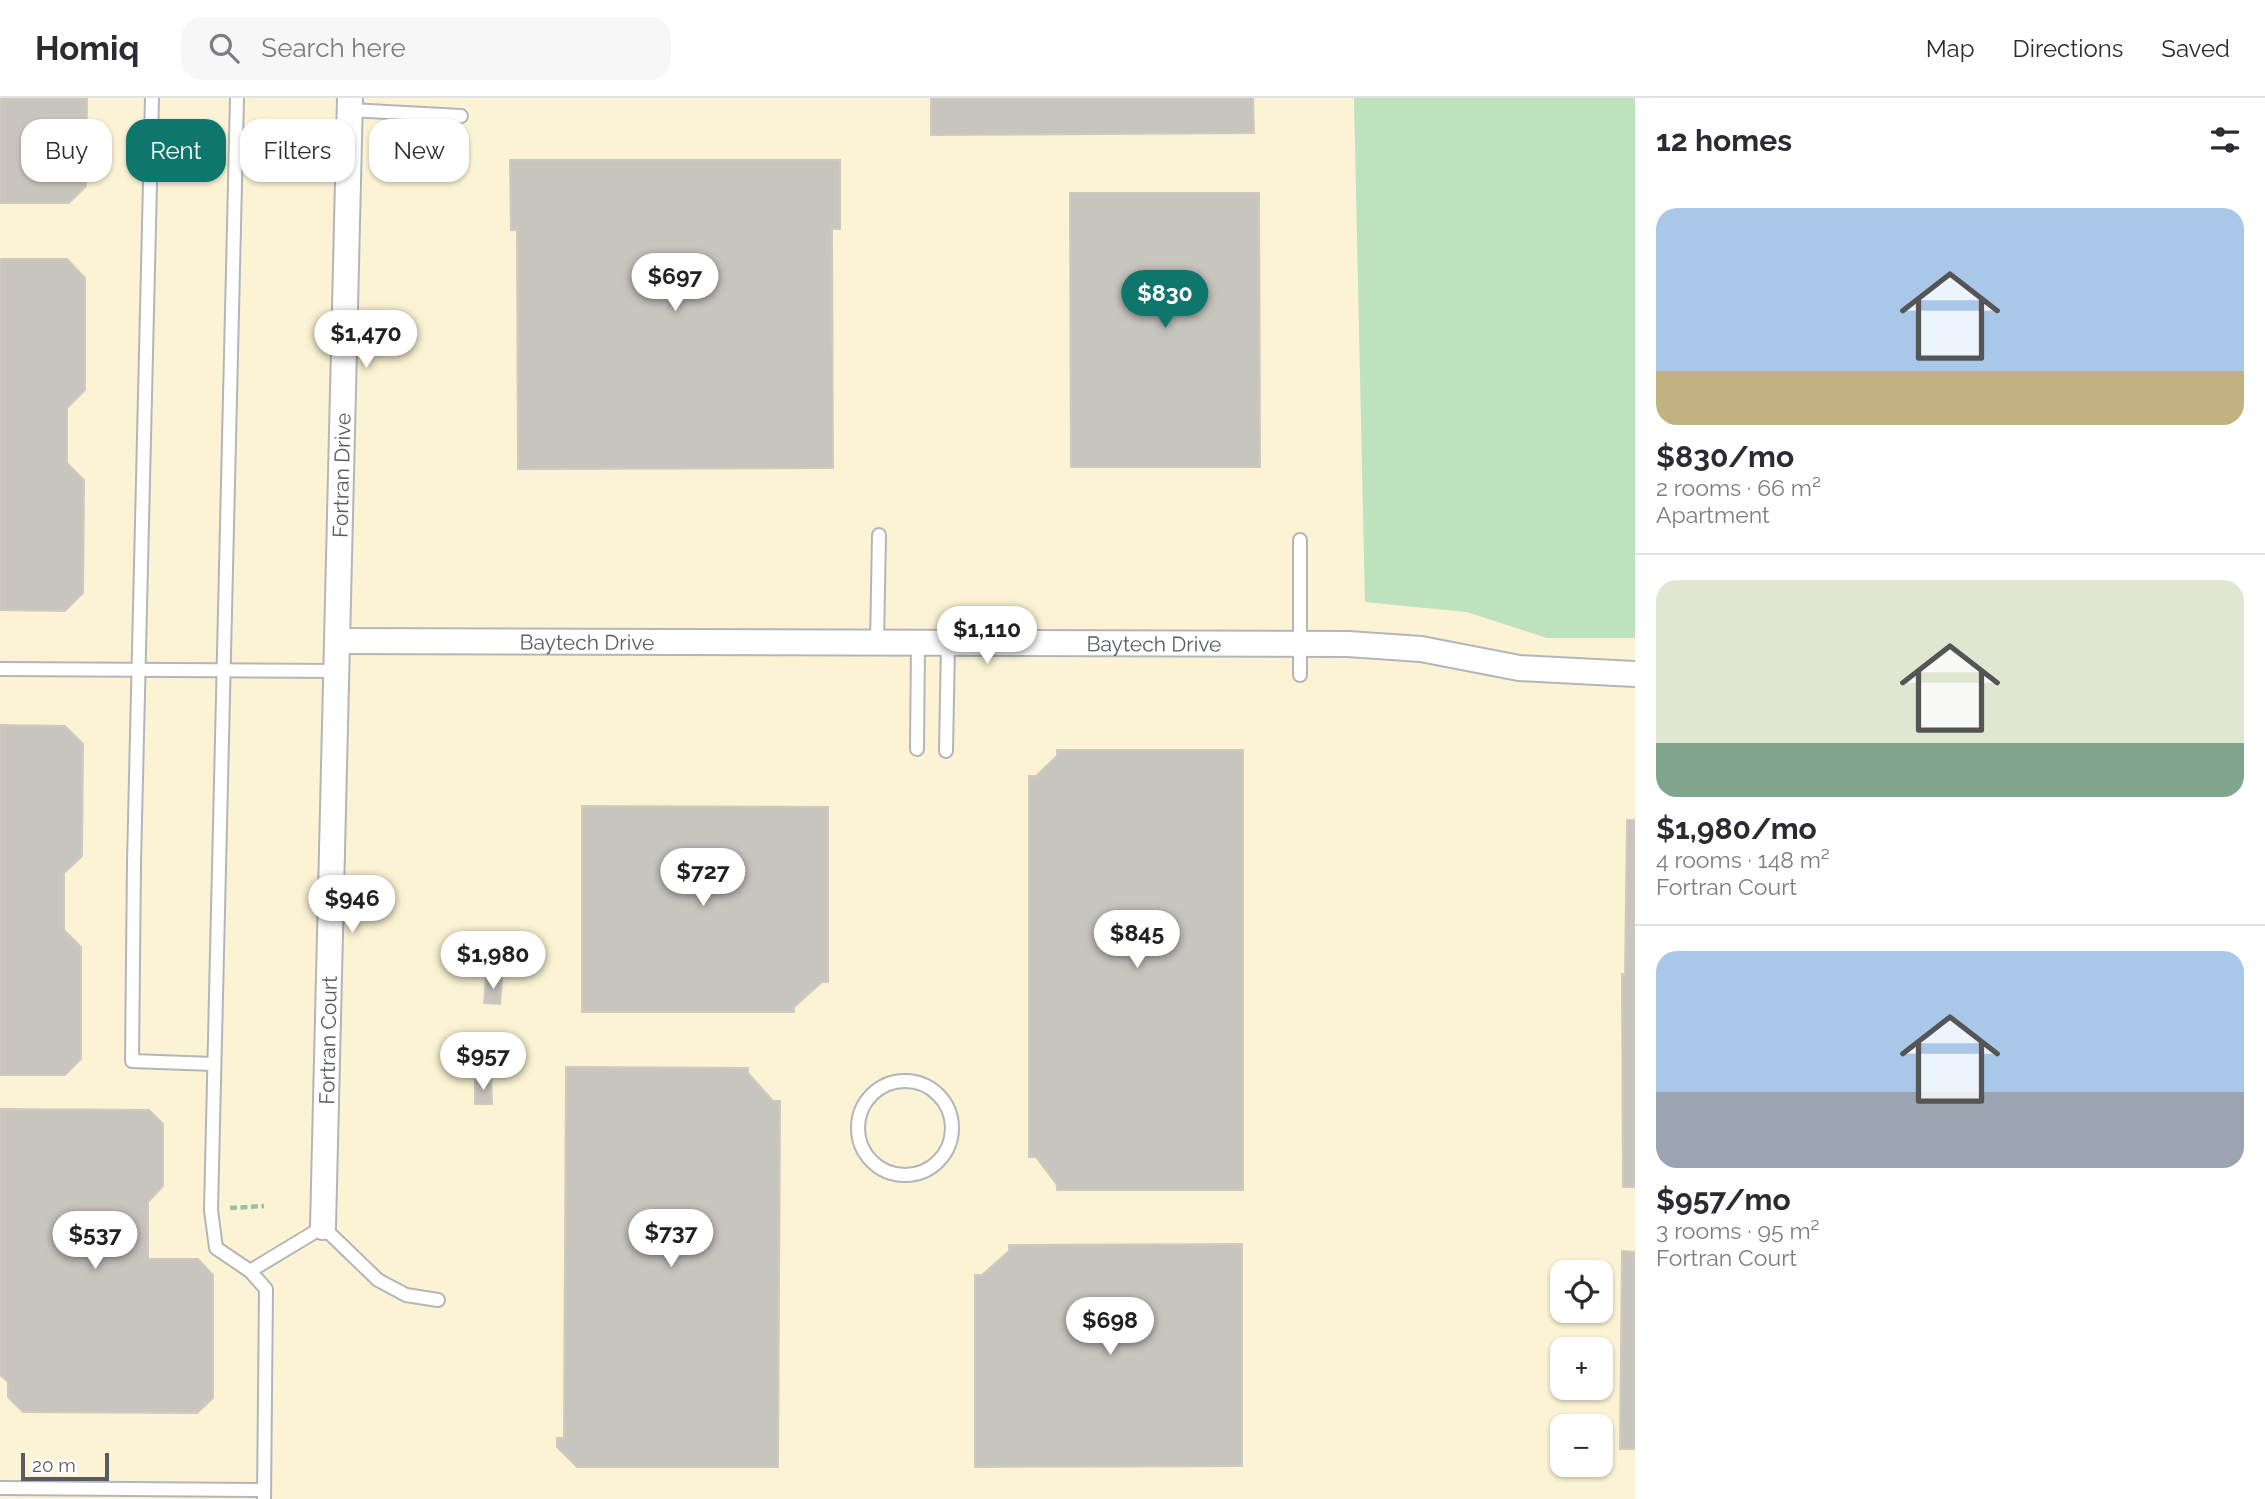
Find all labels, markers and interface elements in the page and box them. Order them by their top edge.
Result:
search box [181,17,671,80]
text: Homiq [35,29,139,68]
icon: search [205,29,243,67]
text: Search here [261,33,406,63]
text: Map [1926,34,1975,63]
text: Directions [2013,34,2123,63]
text: Saved [2161,34,2230,63]
chip: Buy [21,119,112,182]
chip: Rent [126,119,226,182]
chip: Filters [240,119,355,182]
chip: New [369,119,469,182]
icon: filters [2206,121,2244,159]
text: 12 homes [1656,123,1792,158]
icon: home [1887,253,2013,379]
pin: $697 [634,254,716,313]
text: $697 [648,262,703,289]
pin: $830 [1124,271,1206,330]
text: $830 [1137,279,1193,306]
pin: $1,470 [309,310,423,370]
text: $1,470 [330,319,402,346]
street label: Fortran Drive [327,412,355,538]
text: $830/mo [1656,439,1794,474]
text: 2 rooms · 66 m² [1656,474,1821,501]
text: Apartment [1656,501,1770,528]
pin: $1,110 [930,606,1044,666]
text: $1,110 [953,615,1021,642]
icon: home [1887,625,2013,751]
street label: Baytech Drive [519,629,655,654]
street label: Baytech Drive [1086,631,1222,656]
text: $1,980/mo [1656,811,1817,846]
text: 4 rooms · 148 m² [1656,846,1830,873]
pin: $727 [662,848,744,908]
text: $727 [676,857,730,884]
text: Fortran Court [1656,873,1797,900]
pin: $946 [311,876,393,935]
text: $946 [324,884,380,911]
pin: $845 [1096,910,1178,970]
text: $845 [1110,919,1164,946]
pin: $1,980 [436,932,550,991]
text: $1,980 [457,940,529,967]
street label: Fortran Court [313,975,342,1105]
icon: home [1887,996,2013,1122]
pin: $957 [442,1032,524,1092]
text: $957 [456,1041,510,1068]
text: $957/mo [1656,1182,1791,1217]
pin: $737 [630,1210,712,1269]
pin: $537 [54,1212,136,1271]
text: 3 rooms · 95 m² [1656,1217,1819,1244]
text: $737 [644,1218,698,1245]
text: $537 [68,1220,122,1247]
text: Fortran Court [1656,1244,1797,1271]
map controls [1550,1260,1613,1477]
button: locate [1550,1260,1613,1323]
pin: $698 [1069,1298,1151,1357]
text: $698 [1082,1306,1138,1333]
button: + [1550,1337,1613,1400]
button: − [1550,1414,1613,1477]
scale bar [21,1450,108,1482]
text: 20 m [32,1454,76,1476]

